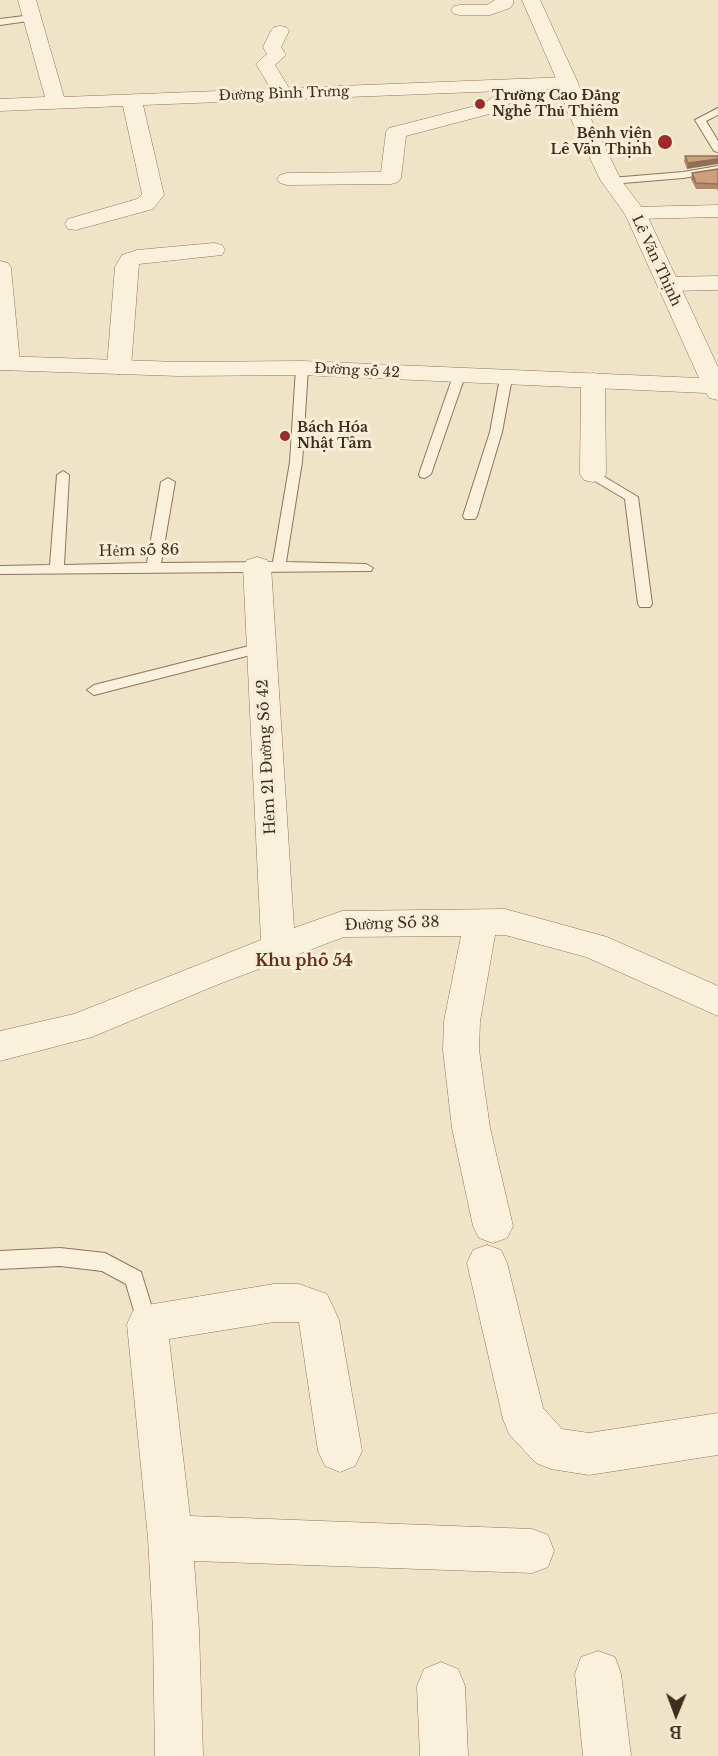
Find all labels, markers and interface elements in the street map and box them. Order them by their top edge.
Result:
street label: Đường Bình Trưng [218,83,350,105]
place label: Trường Cao Đẳng Nghề Thủ Thiêm [492,88,620,120]
marker: Trường Cao Đẳng Nghề Thủ Thiêm [473,97,487,111]
place label: Bệnh viện Lê Văn Thịnh [551,126,652,158]
marker: Bệnh viện Lê Văn Thịnh [656,133,674,151]
street label: Lê Văn Thịnh [628,213,684,309]
street label: Đường số 42 [314,360,400,382]
place label: Bách Hóa Nhật Tâm [297,420,372,452]
marker: Bách Hóa Nhật Tâm [278,429,292,443]
street label: Hẻm số 86 [99,541,179,561]
street label: Hẻm 21 Đường Số 42 [254,679,280,835]
street label: Đường Số 38 [344,913,440,935]
district label: Khu phố 54 [255,951,353,971]
north arrow [646,1684,706,1744]
text: B [669,1722,682,1742]

